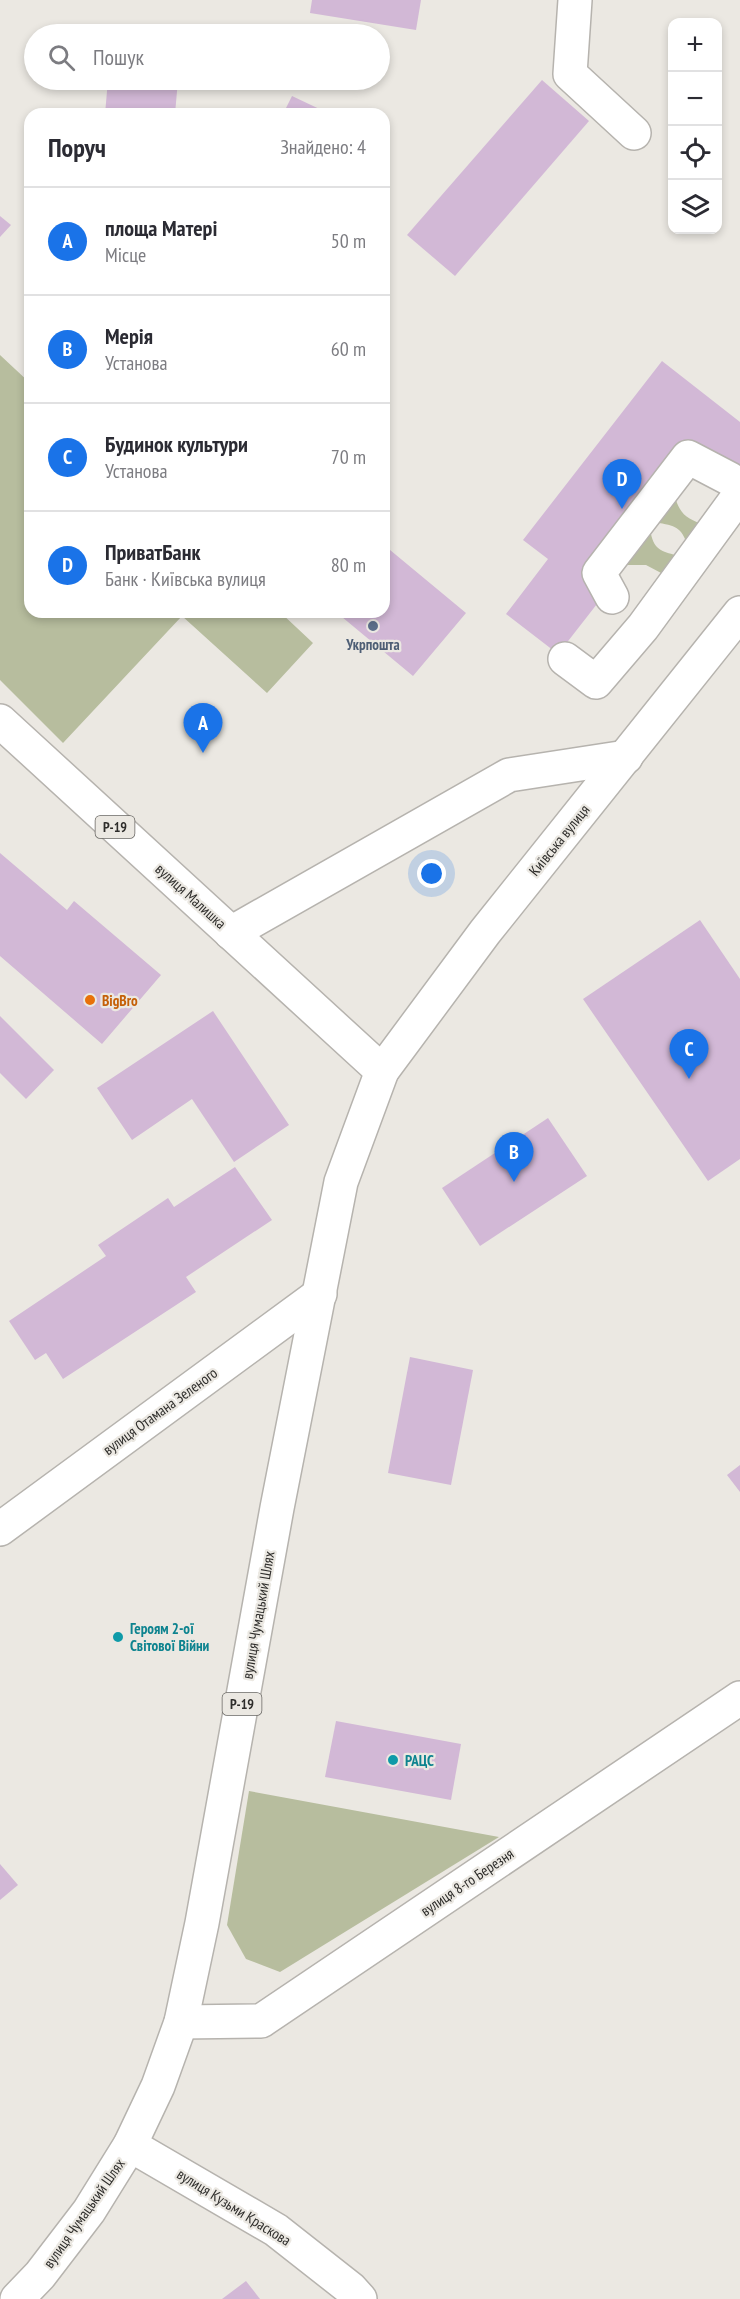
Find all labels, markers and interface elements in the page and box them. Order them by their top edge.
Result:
map controls [668,18,722,234]
button: + [668,18,722,72]
search box [24,24,390,90]
icon: search [45,41,78,74]
text: Пошук [93,43,144,71]
button: − [668,72,722,126]
button: locate [668,126,722,180]
text: Поруч [48,131,106,164]
text: Знайдено: 4 [280,134,366,160]
button: layers [668,180,722,234]
text: площа Матері [105,214,217,242]
text: A [62,228,73,254]
text: 50 m [331,228,366,254]
text: Місце [105,242,146,268]
text: Мерія [105,322,153,350]
text: B [63,336,72,362]
text: 60 m [331,336,366,362]
text: Установа [105,350,168,376]
text: Будинок культури [105,430,248,458]
text: C [63,444,72,470]
text: 70 m [331,444,366,470]
text: Установа [105,458,168,484]
pin: D [602,460,642,509]
text: ПриватБанк [105,538,200,566]
text: D [62,552,73,578]
text: 80 m [331,552,366,578]
text: Банк · Київська вулиця [105,566,266,592]
marker: Укрпошта [366,619,380,633]
place label: Укрпошта [345,635,400,654]
pin: A [184,704,222,753]
street label: Київська вулиця [525,800,594,879]
road number: Р-19 [96,816,134,838]
street label: вулиця Малишка [152,859,230,933]
your location [417,859,446,888]
place label: BigBro [102,991,138,1010]
marker: BigBro [83,993,97,1007]
pin: C [670,1030,708,1079]
pin: B [494,1132,534,1182]
street label: вулиця Отамана Зеленого [99,1363,221,1459]
street label: вулиця Чумацький Шлях [237,1550,279,1680]
place label: Героям 2-ої Світової Війни [130,1619,210,1655]
marker: Героям 2-ої Світової Війни [111,1630,125,1644]
road number: Р-19 [222,1693,262,1715]
place label: РАЦС [405,1751,434,1770]
marker: РАЦС [386,1753,400,1767]
street label: вулиця 8-го Березня [417,1844,517,1920]
street label: вулиця Чумацький Шлях [39,2154,129,2272]
street label: вулиця Кузьми Краскова [174,2164,294,2250]

